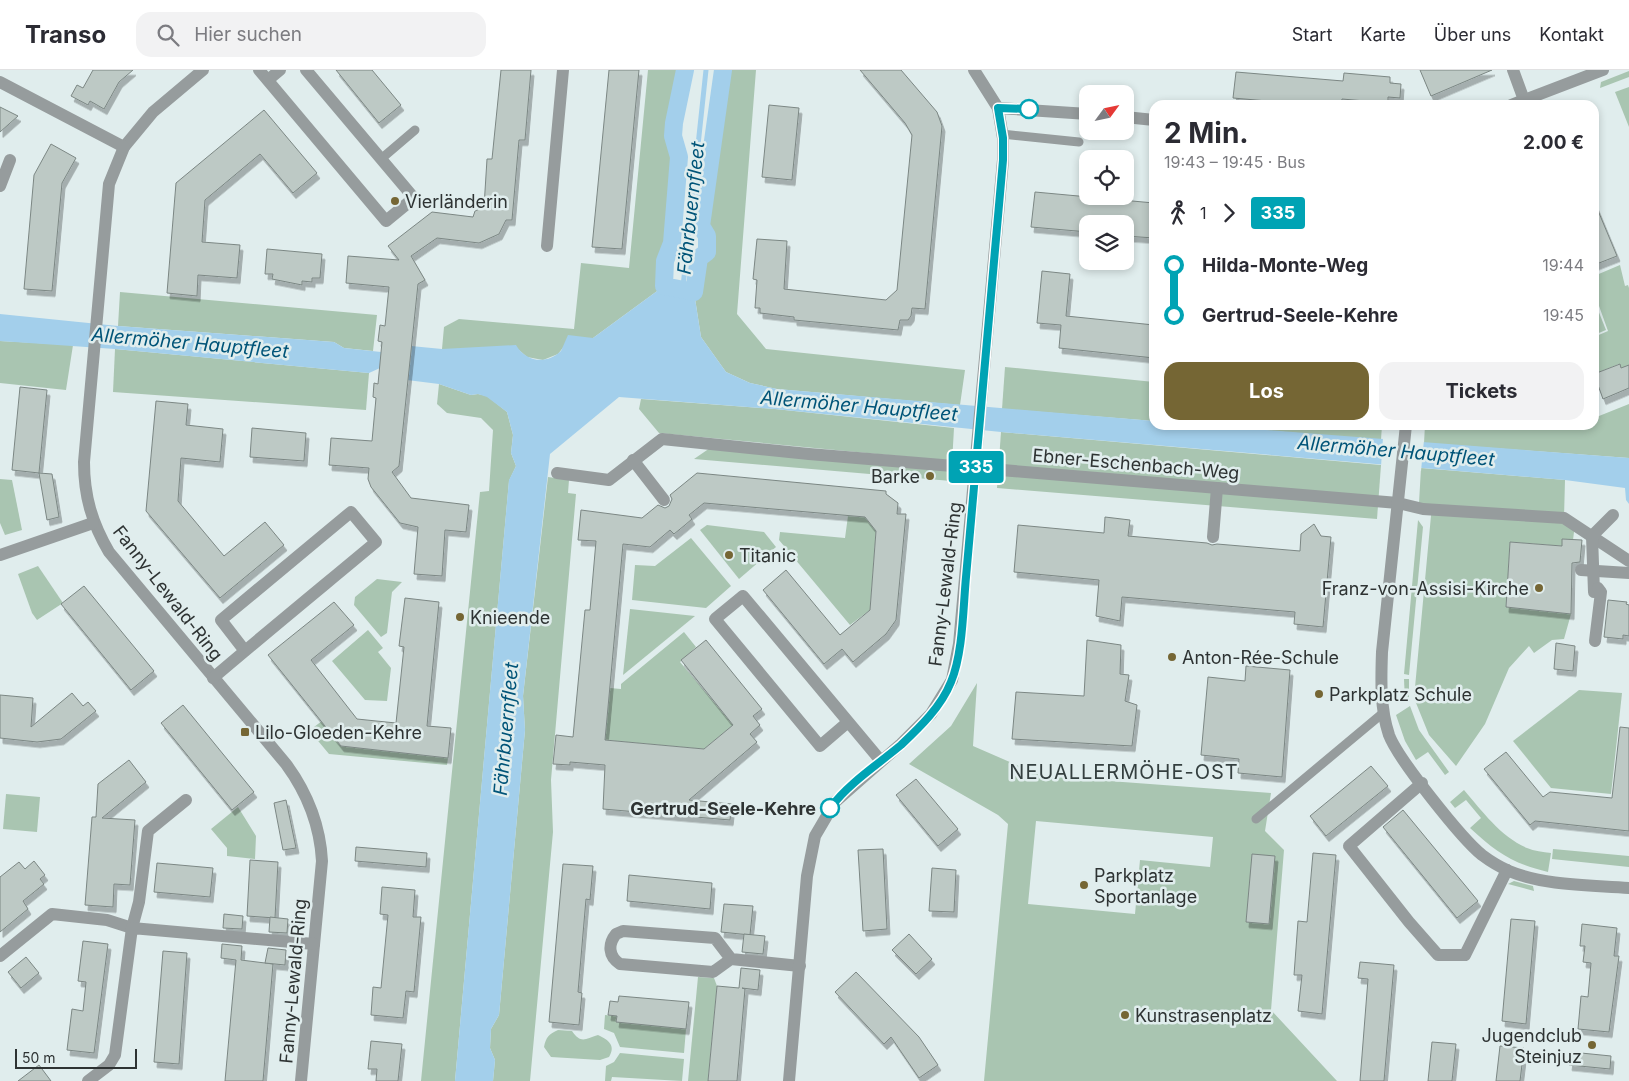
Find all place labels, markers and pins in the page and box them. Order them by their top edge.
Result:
unlabelled marker [1019,99,1039,119]
place label: Vierländerin [405,191,508,212]
marker: Vierländerin [389,195,401,207]
place label: Barke [871,466,920,487]
marker: Barke [924,470,936,482]
place label: Titanic [739,545,796,566]
marker: Titanic [723,549,735,561]
place label: Franz-von-Assisi-Kirche [1322,578,1529,599]
marker: Franz-von-Assisi-Kirche [1533,582,1545,594]
place label: Knieende [470,607,550,628]
marker: Knieende [454,611,466,623]
place label: Anton-Rée-Schule [1182,647,1339,668]
marker: Anton-Rée-Schule [1166,651,1178,663]
place label: Parkplatz Schule [1329,684,1472,705]
marker: Parkplatz Schule [1313,688,1325,700]
place label: Lilo-Gloeden-Kehre [255,722,422,743]
marker: Lilo-Gloeden-Kehre [239,726,251,738]
place label: Gertrud-Seele-Kehre [630,798,816,819]
marker: Gertrud-Seele-Kehre [820,798,840,818]
place label: Parkplatz Sportanlage [1094,865,1197,907]
marker: Parkplatz Sportanlage [1078,879,1090,891]
place label: Kunstrasenplatz [1135,1005,1272,1026]
marker: Kunstrasenplatz [1119,1009,1131,1021]
place label: Jugendclub Steinjuz [1482,1025,1582,1067]
marker: Jugendclub Steinjuz [1586,1039,1598,1051]

